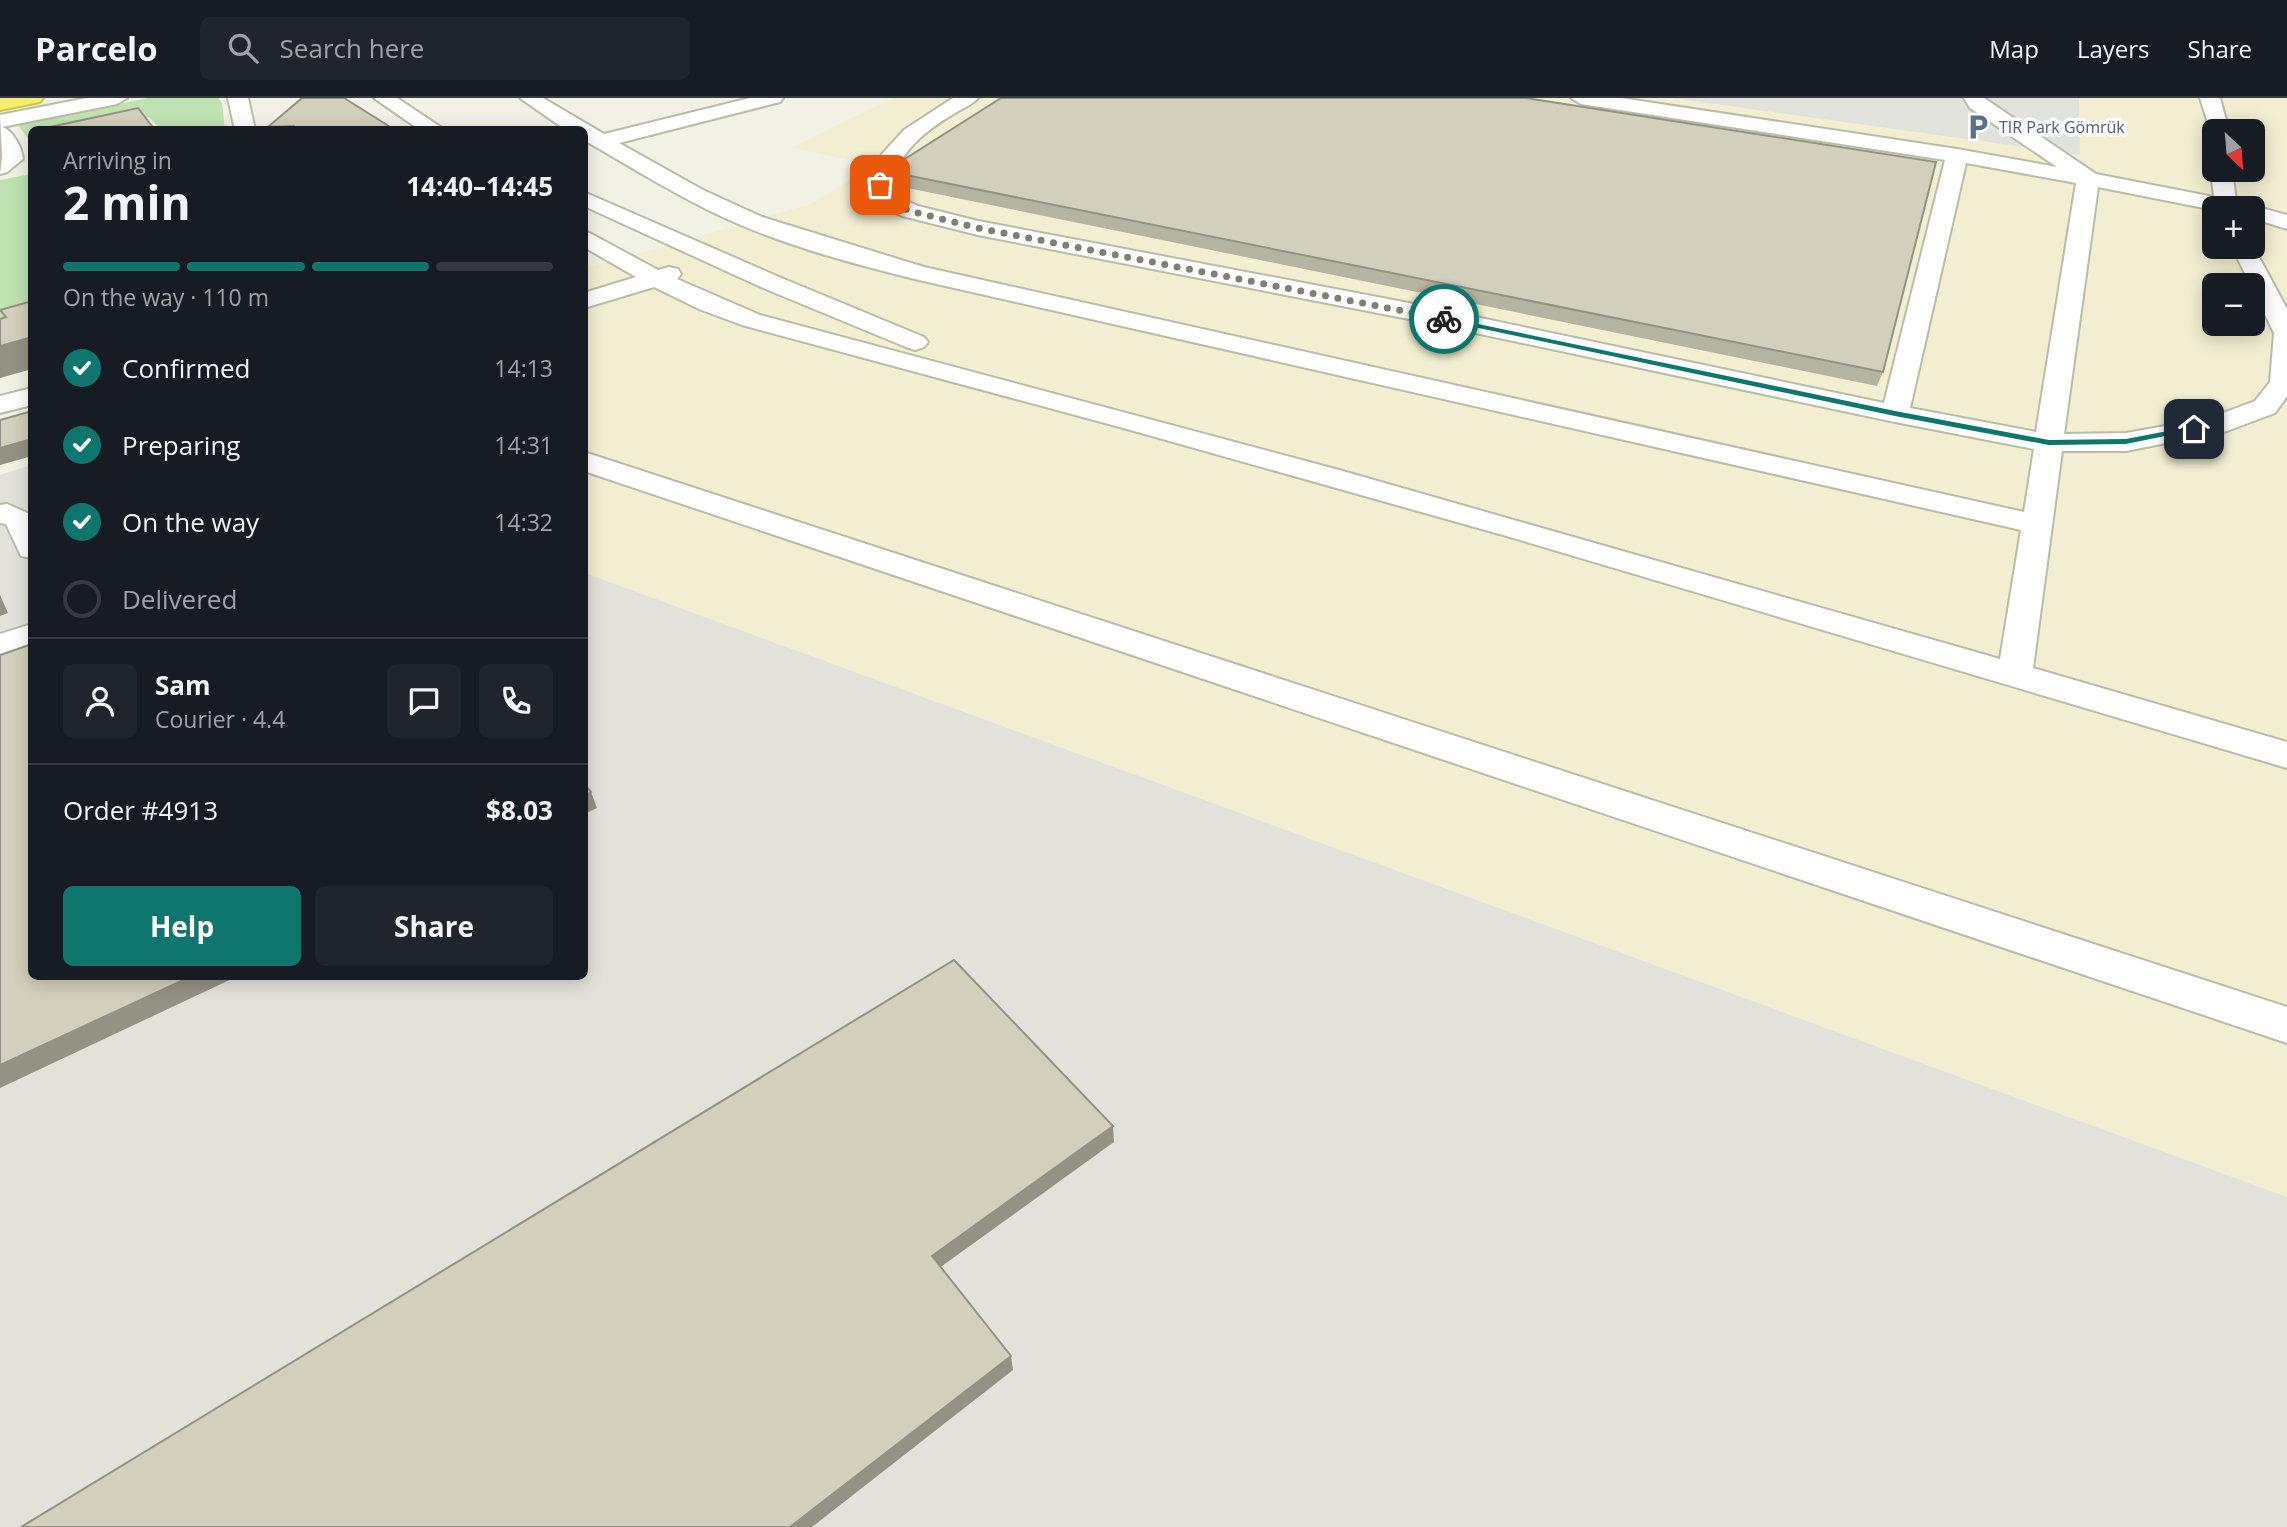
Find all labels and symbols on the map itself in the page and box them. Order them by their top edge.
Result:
parking icon: TIR Park Gömrük [1963,112,1993,142]
place label: TIR Park Gömrük [1999,116,2125,138]
north arrow [2202,119,2264,182]
pin [850,155,910,215]
courier [1409,284,1479,354]
pin [2164,399,2224,459]

